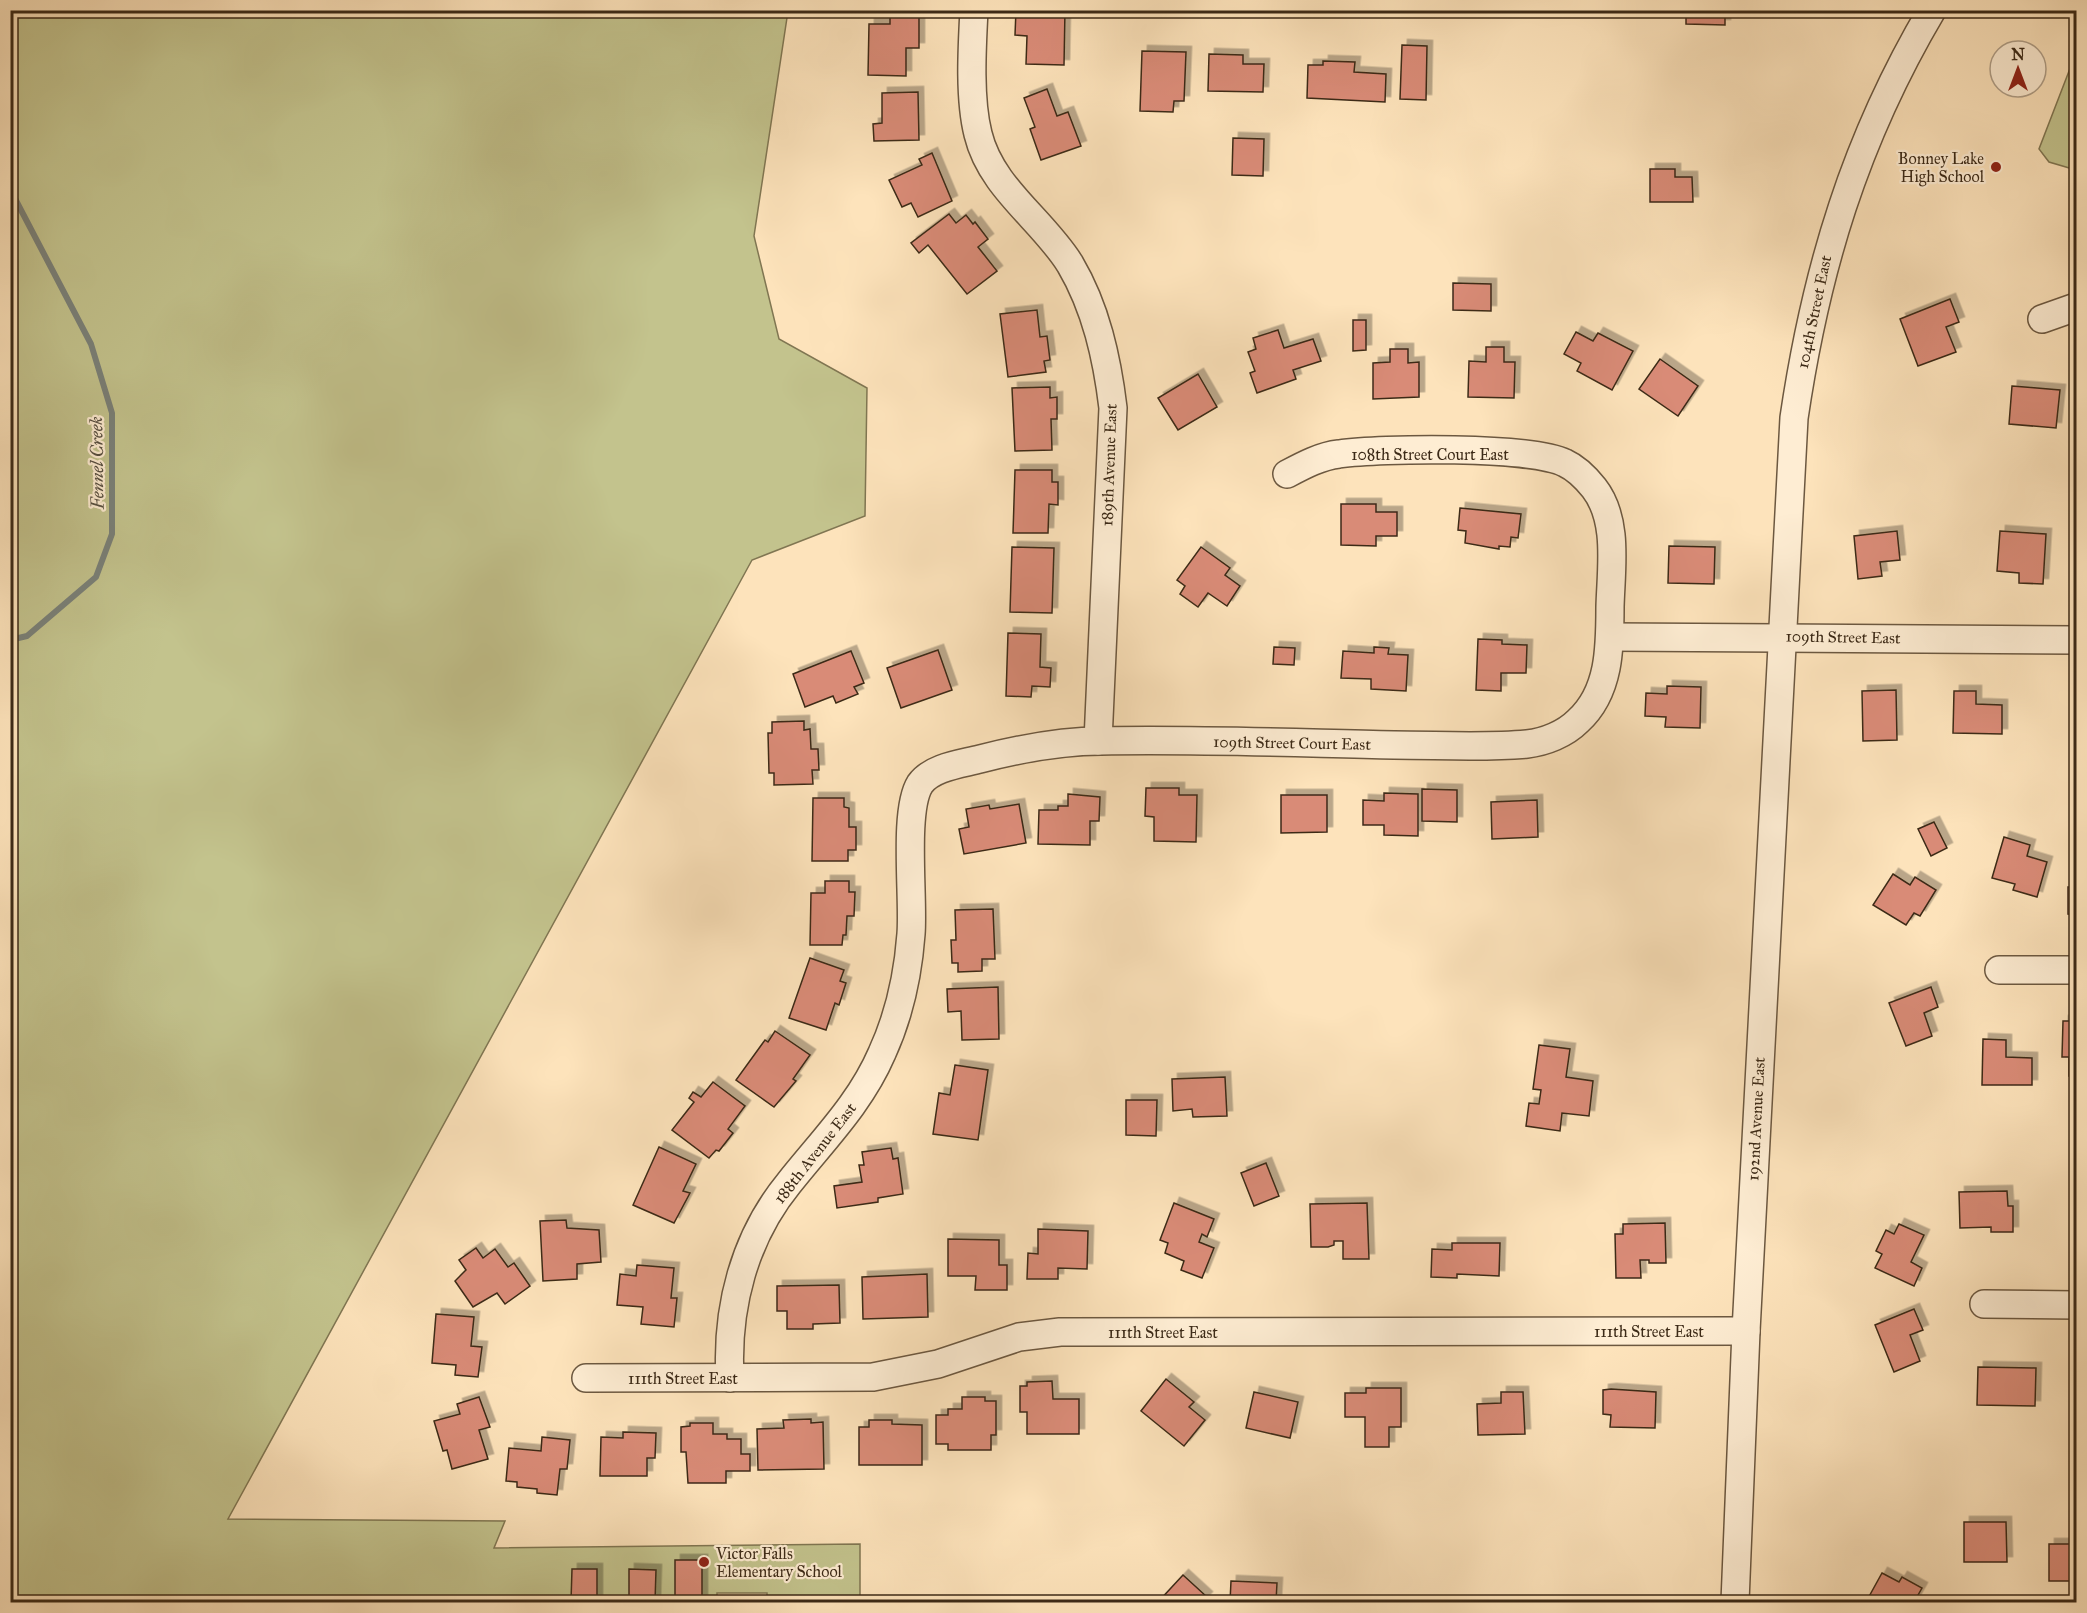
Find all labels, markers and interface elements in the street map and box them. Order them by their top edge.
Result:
north arrow [1988,39,2048,99]
text: N [2011,45,2025,64]
place label: Bonney Lake High School [1898,149,1985,187]
marker: Bonney Lake High School [1989,160,2003,174]
street label: 104th Street East [1793,253,1835,370]
street label: 189th Avenue East [1097,403,1121,527]
water label: Fennel Creek [85,416,109,511]
street label: 108th Street Court East [1351,445,1509,464]
street label: 109th Street East [1785,626,1901,648]
street label: 109th Street Court East [1213,732,1371,754]
street label: 192nd Avenue East [1743,1056,1769,1181]
street label: 188th Avenue East [770,1099,860,1207]
street label: 111th Street East [1594,1322,1704,1341]
street label: 111th Street East [1108,1323,1218,1342]
street label: 111th Street East [628,1369,738,1388]
place label: Victor Falls Elementary School [715,1544,842,1581]
marker: Victor Falls Elementary School [697,1555,711,1569]

